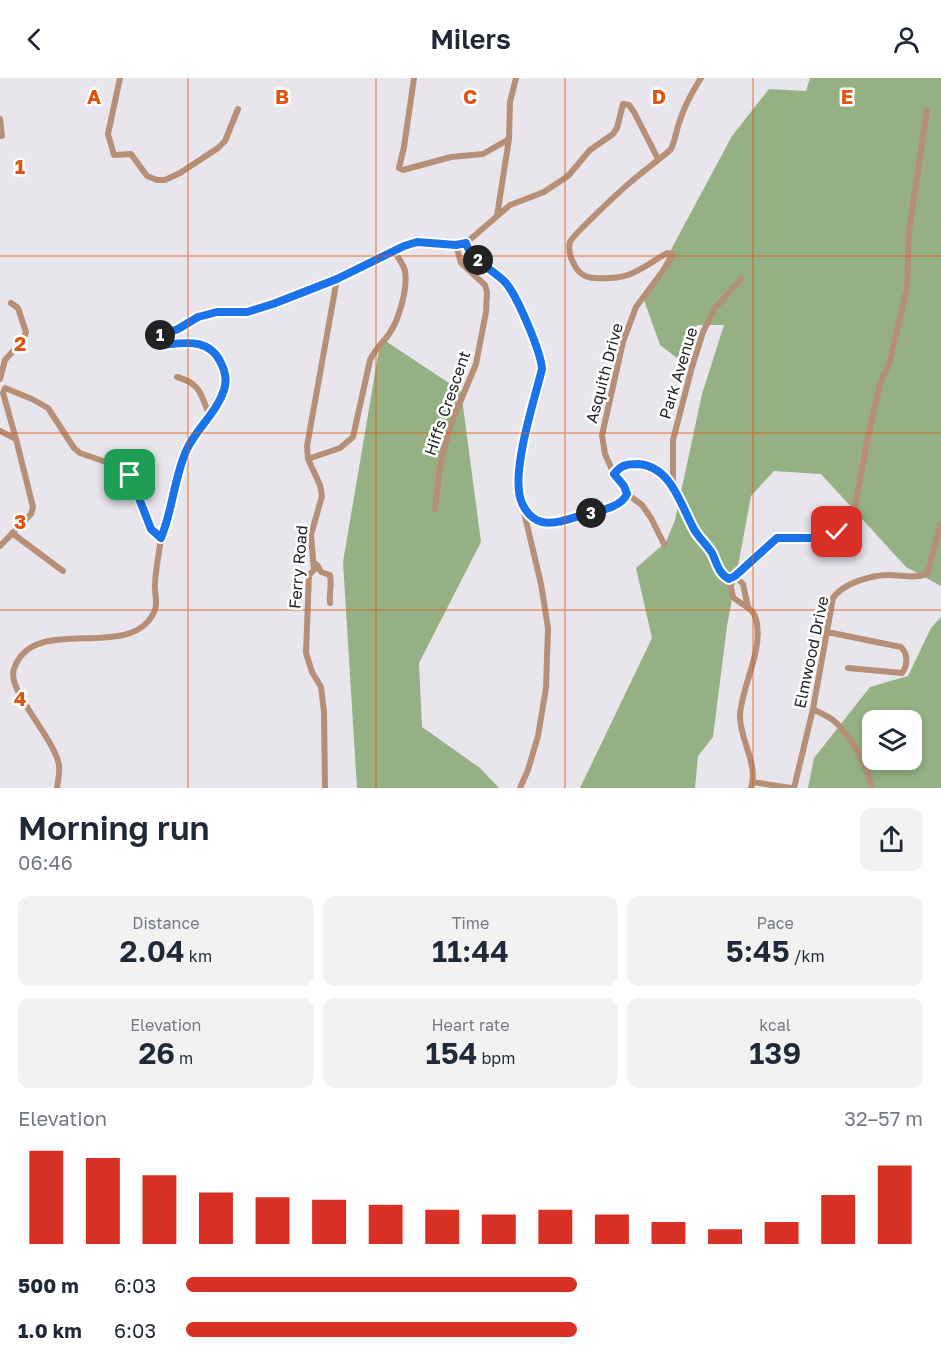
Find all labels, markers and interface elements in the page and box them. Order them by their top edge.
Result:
icon: back [18,23,51,56]
text: Milers [430,23,511,55]
icon: person [890,23,923,56]
text: A [87,84,101,108]
text: B [275,84,289,108]
text: C [463,84,477,108]
text: D [652,84,666,108]
text: E [841,84,853,108]
text: 1 [15,154,25,178]
pin: 2 [463,245,493,275]
text: 2 [473,250,483,270]
pin: 1 [145,320,175,350]
street label: Asquith Drive [581,321,627,425]
text: 1 [156,325,164,345]
street label: Park Avenue [655,325,701,421]
text: 2 [14,331,26,355]
street label: Hiffs Crescent [420,348,474,458]
pin [104,449,155,500]
icon: arrive [113,458,146,491]
pin: 3 [576,498,606,528]
text: 3 [586,503,596,523]
pin [811,506,862,557]
text: 3 [14,509,26,533]
icon: check [820,515,853,548]
street label: Ferry Road [284,524,312,610]
street label: Elmwood Drive [789,594,833,710]
text: 4 [14,686,26,710]
map controls [862,710,922,770]
button: layers [862,710,922,770]
text: Morning run [18,808,210,847]
button: share [860,808,923,871]
text: 06:46 [18,850,73,874]
text: Distance [132,913,199,933]
text: Time [452,913,489,933]
text: Pace [756,913,794,933]
text: 2.04 [120,933,185,969]
text: 11:44 [432,933,509,969]
text: 5:45 [726,933,790,969]
text: km [185,946,212,966]
text: /km [790,946,825,966]
text: Elevation [130,1015,201,1035]
text: Heart rate [431,1015,510,1035]
text: kcal [759,1015,791,1035]
text: 26 [138,1035,175,1071]
text: 154 [426,1035,478,1071]
text: 139 [749,1035,801,1071]
text: m [175,1048,193,1068]
text: bpm [478,1048,515,1068]
text: Elevation [18,1106,107,1130]
text: 32–57 m [844,1106,923,1130]
text: 500 m [18,1273,79,1297]
text: 6:03 [114,1273,156,1297]
text: 1.0 km [18,1318,82,1342]
text: 6:03 [114,1318,156,1342]

